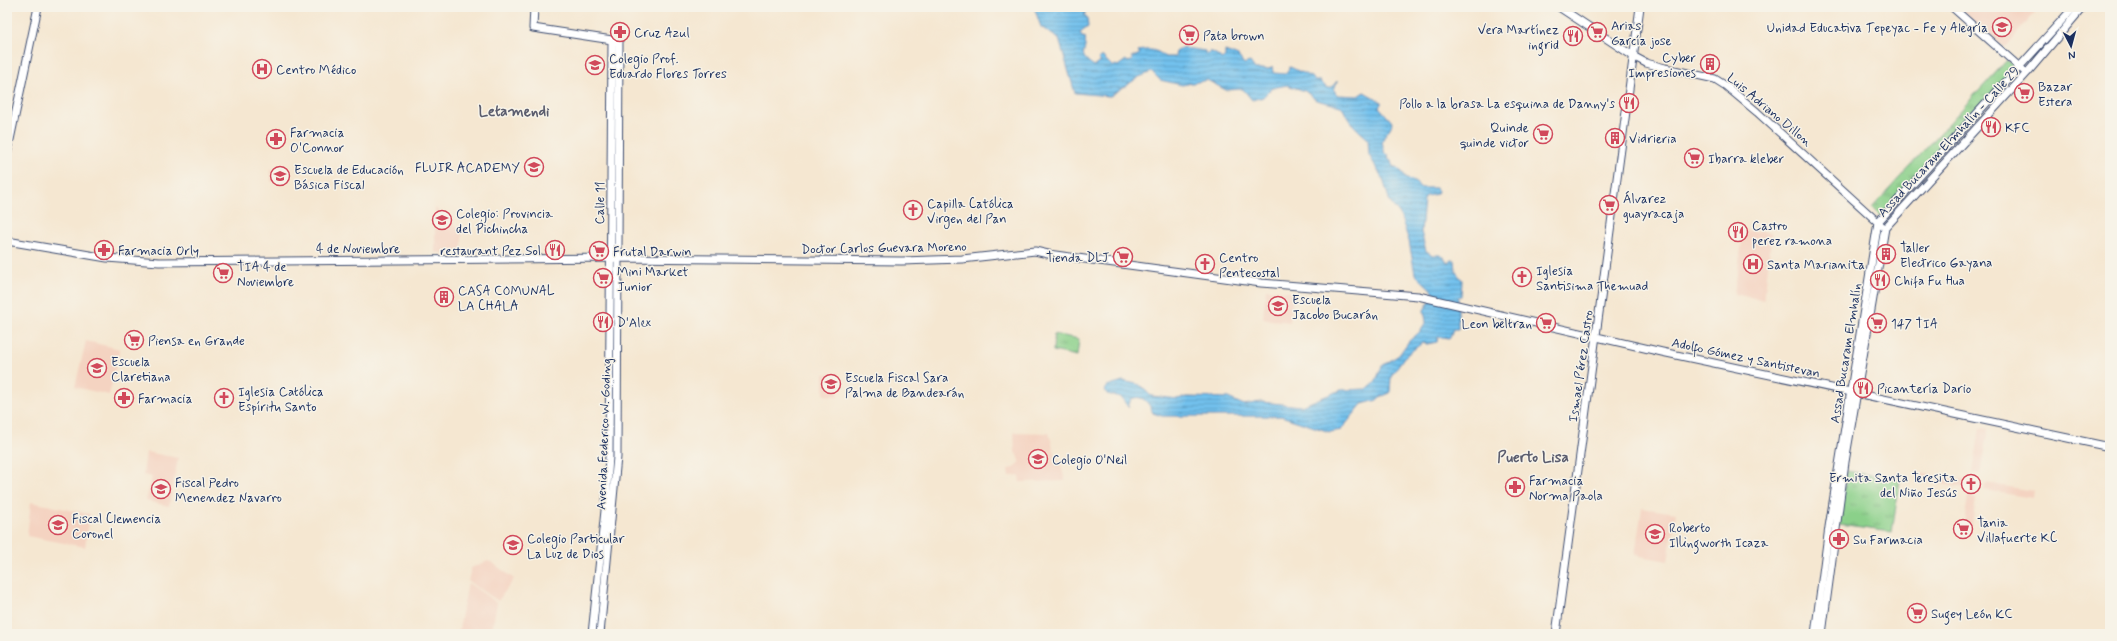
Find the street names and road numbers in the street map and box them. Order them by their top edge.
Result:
street label: Assad Bucaram Elmhalín - Calle 29 [1875,63,2024,221]
street label: Luis Adriano Dillon [1723,70,1815,151]
street label: Calle 11 [592,181,609,225]
street label: Doctor Carlos Guevara Moreno [801,239,967,258]
street label: 4 de Noviembre [316,241,400,258]
street label: Assad Bucaram Elmhalín [1827,282,1866,425]
street label: Ismael Pérez Castro [1565,309,1598,423]
street label: Adolfo Gómez y Santistevan [1669,334,1822,384]
street label: Avenida Federico W. Goding [593,358,616,510]

